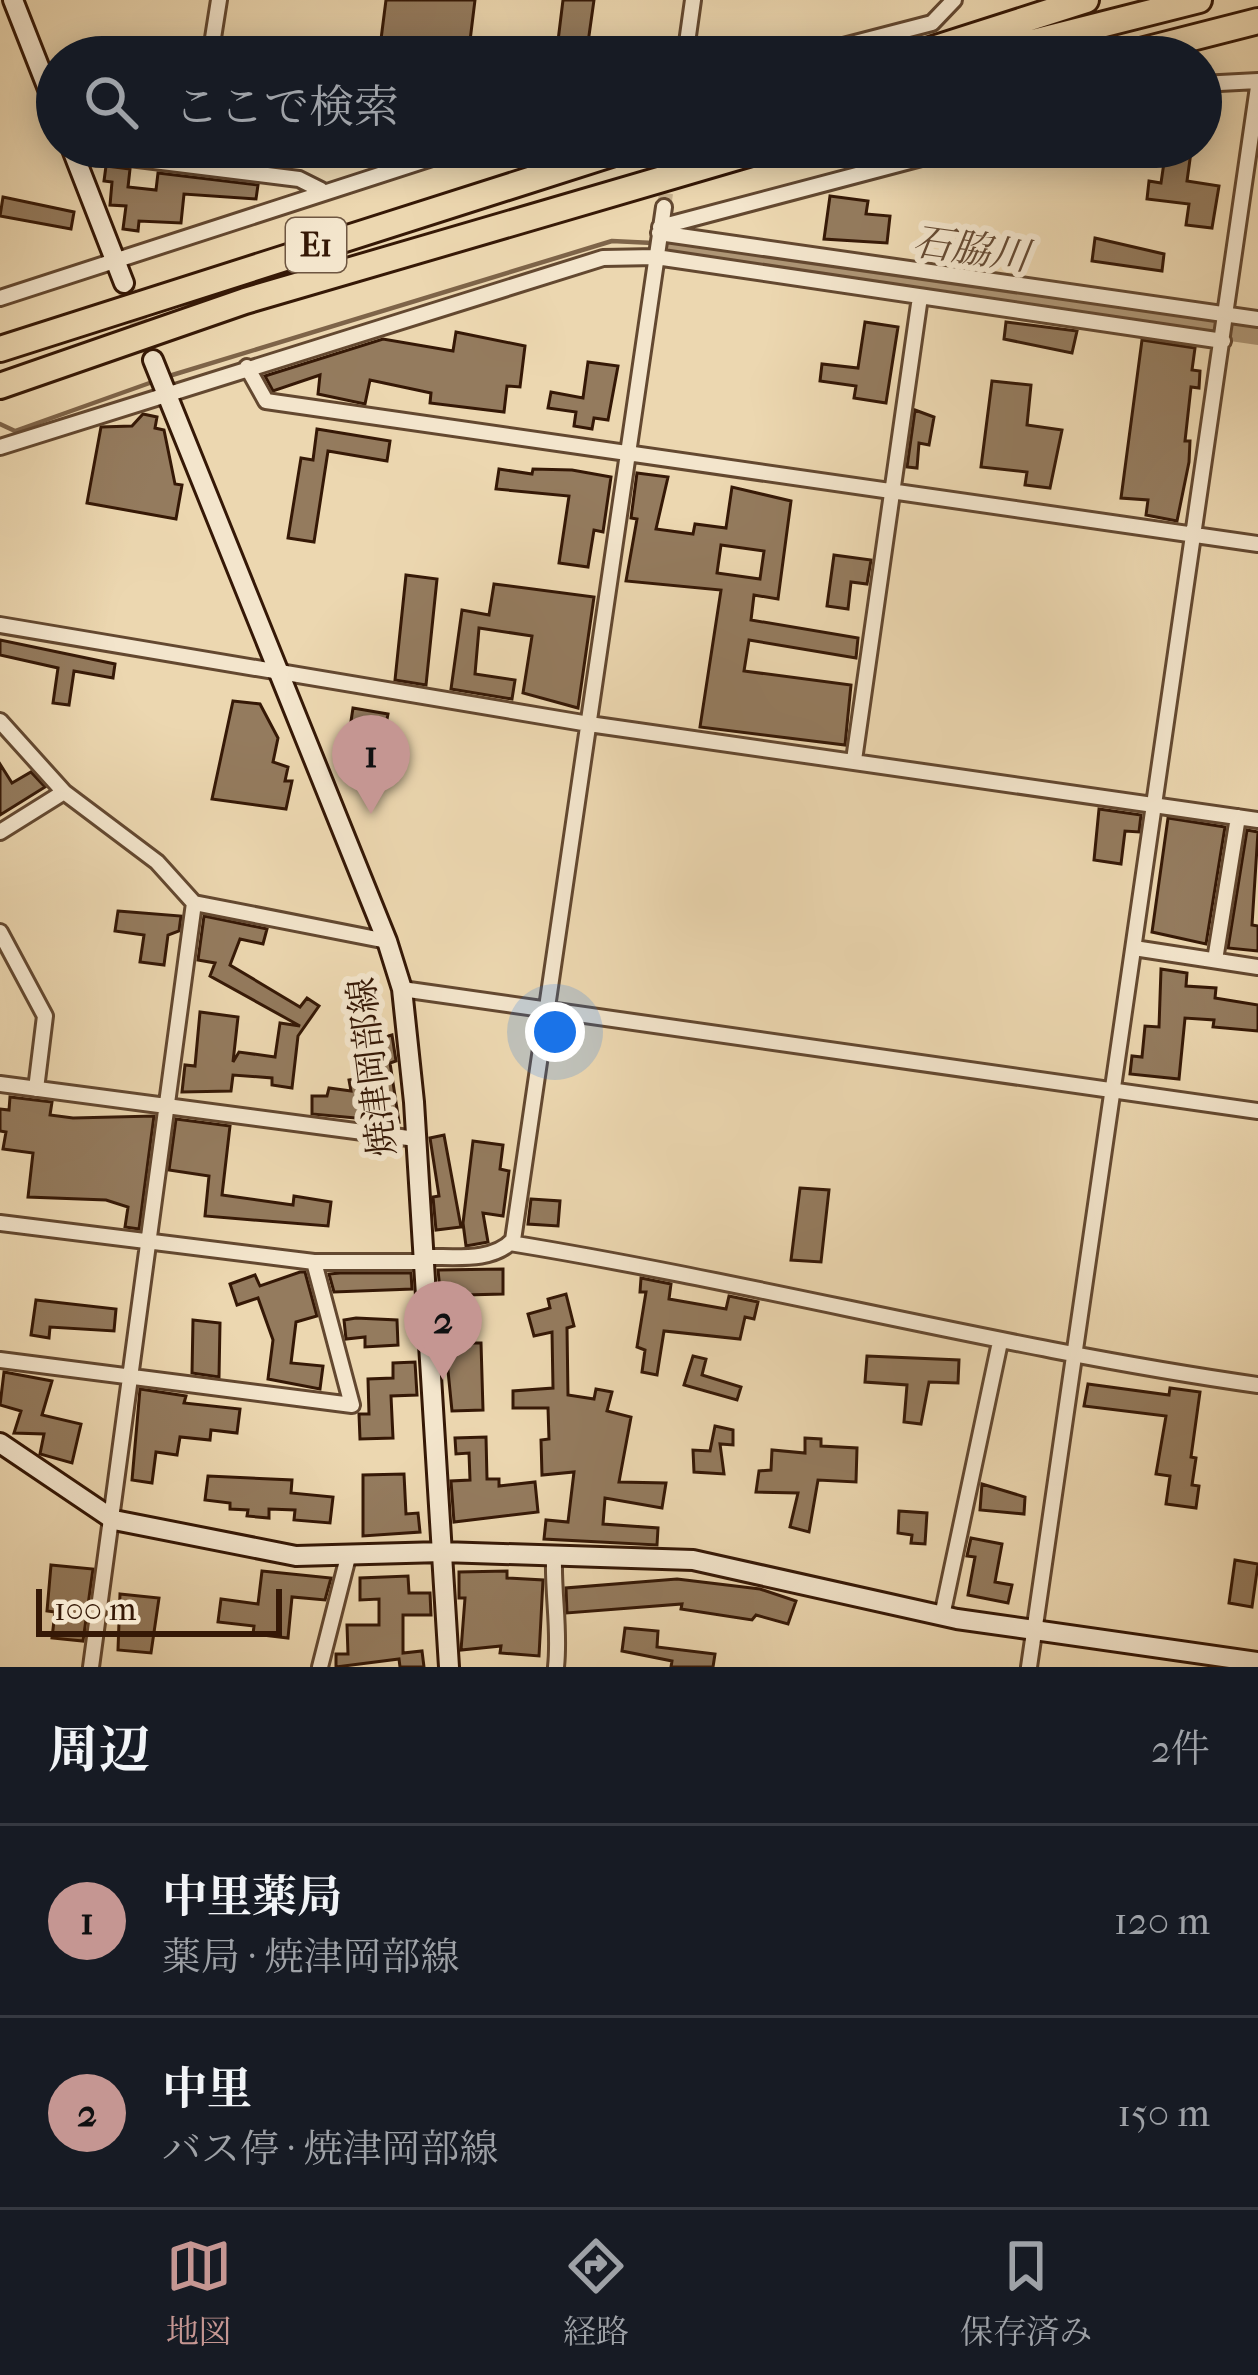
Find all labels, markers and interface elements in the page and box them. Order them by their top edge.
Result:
search box [36,36,1222,168]
icon: search [78,69,144,135]
text: ここで検索 [174,81,399,134]
road number: E1 [286,218,346,272]
water label: 石脇川 [910,218,1036,280]
pin: 1 [332,715,410,814]
street label: 焼津岡部線 [340,975,404,1159]
your location [525,1002,585,1062]
pin: 2 [404,1281,482,1380]
scale bar [36,1583,282,1636]
text: 100 m [54,1590,137,1629]
text: 周辺 [48,1720,150,1780]
text: 2件 [1151,1726,1210,1772]
text: 中里薬局 [162,1871,342,1924]
text: 1 [80,1898,94,1944]
text: 120 m [1114,1898,1210,1944]
text: 薬局 · 焼津岡部線 [162,1934,460,1980]
text: 中里 [162,2063,252,2116]
text: 2 [77,2090,97,2136]
text: 150 m [1117,2090,1210,2136]
text: バス停 · 焼津岡部線 [162,2126,499,2172]
tab: 地図 [166,2233,232,2352]
tab: 経路 [563,2233,629,2352]
tab: 保存済み [960,2233,1092,2352]

